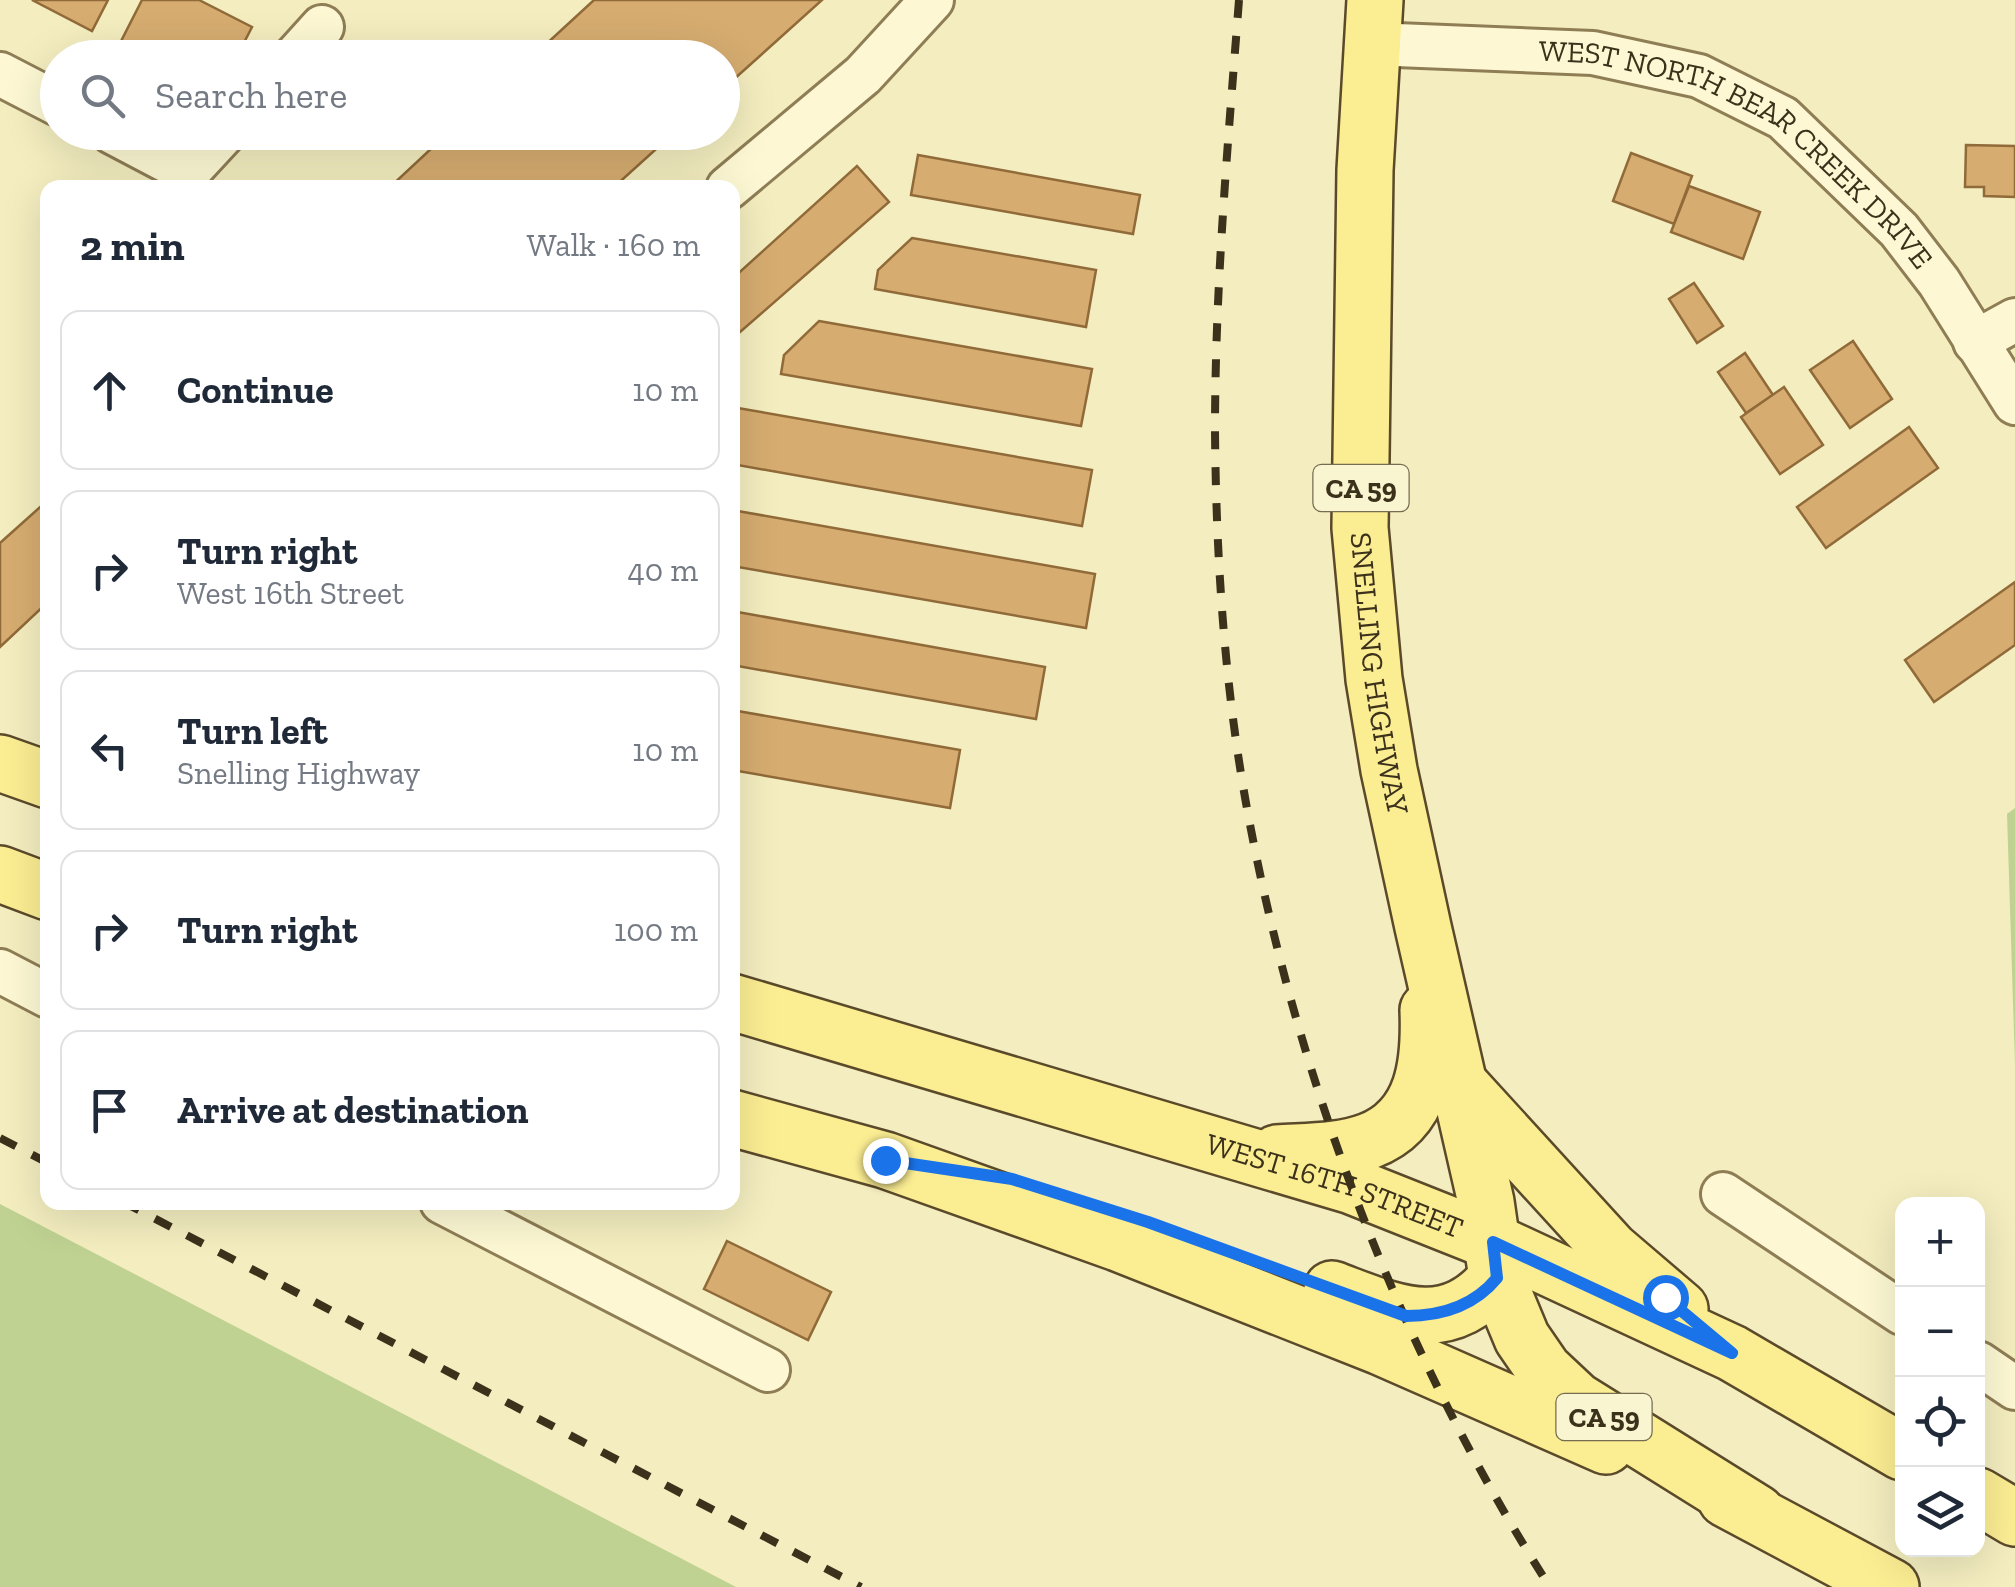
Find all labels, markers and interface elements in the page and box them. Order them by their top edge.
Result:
street label: WEST NORTH BEAR CREEK DRIVE [1538,33,1940,276]
search box [40,40,740,150]
icon: search [75,68,130,123]
text: Search here [155,72,347,118]
text: 2 min [80,220,185,271]
text: Walk · 160 m [527,226,700,264]
icon: ahead [82,363,137,418]
text: Continue [177,367,334,413]
text: 10 m [632,371,698,409]
road number: CA 59 [1314,465,1408,511]
text: Turn right [177,528,357,574]
street label: SNELLING HIGHWAY [1342,531,1416,819]
icon: right [82,543,137,598]
text: 40 m [627,551,698,589]
text: West 16th Street [177,574,404,612]
text: Turn left [177,708,328,754]
icon: left [82,723,137,778]
text: 10 m [632,731,698,769]
text: Snelling Highway [177,754,420,792]
icon: right [82,903,137,958]
text: Turn right [177,907,357,953]
text: 100 m [614,911,698,949]
icon: arrive [82,1083,137,1138]
text: Arrive at destination [177,1087,528,1133]
street label: WEST 16TH STREET [1202,1126,1468,1246]
route end [863,1138,909,1184]
map controls [1895,1197,1985,1557]
button: + [1895,1197,1985,1287]
route start [1643,1275,1689,1321]
button: − [1895,1287,1985,1377]
button: locate [1895,1377,1985,1467]
road number: CA 59 [1556,1394,1652,1440]
button: layers [1895,1467,1985,1557]

